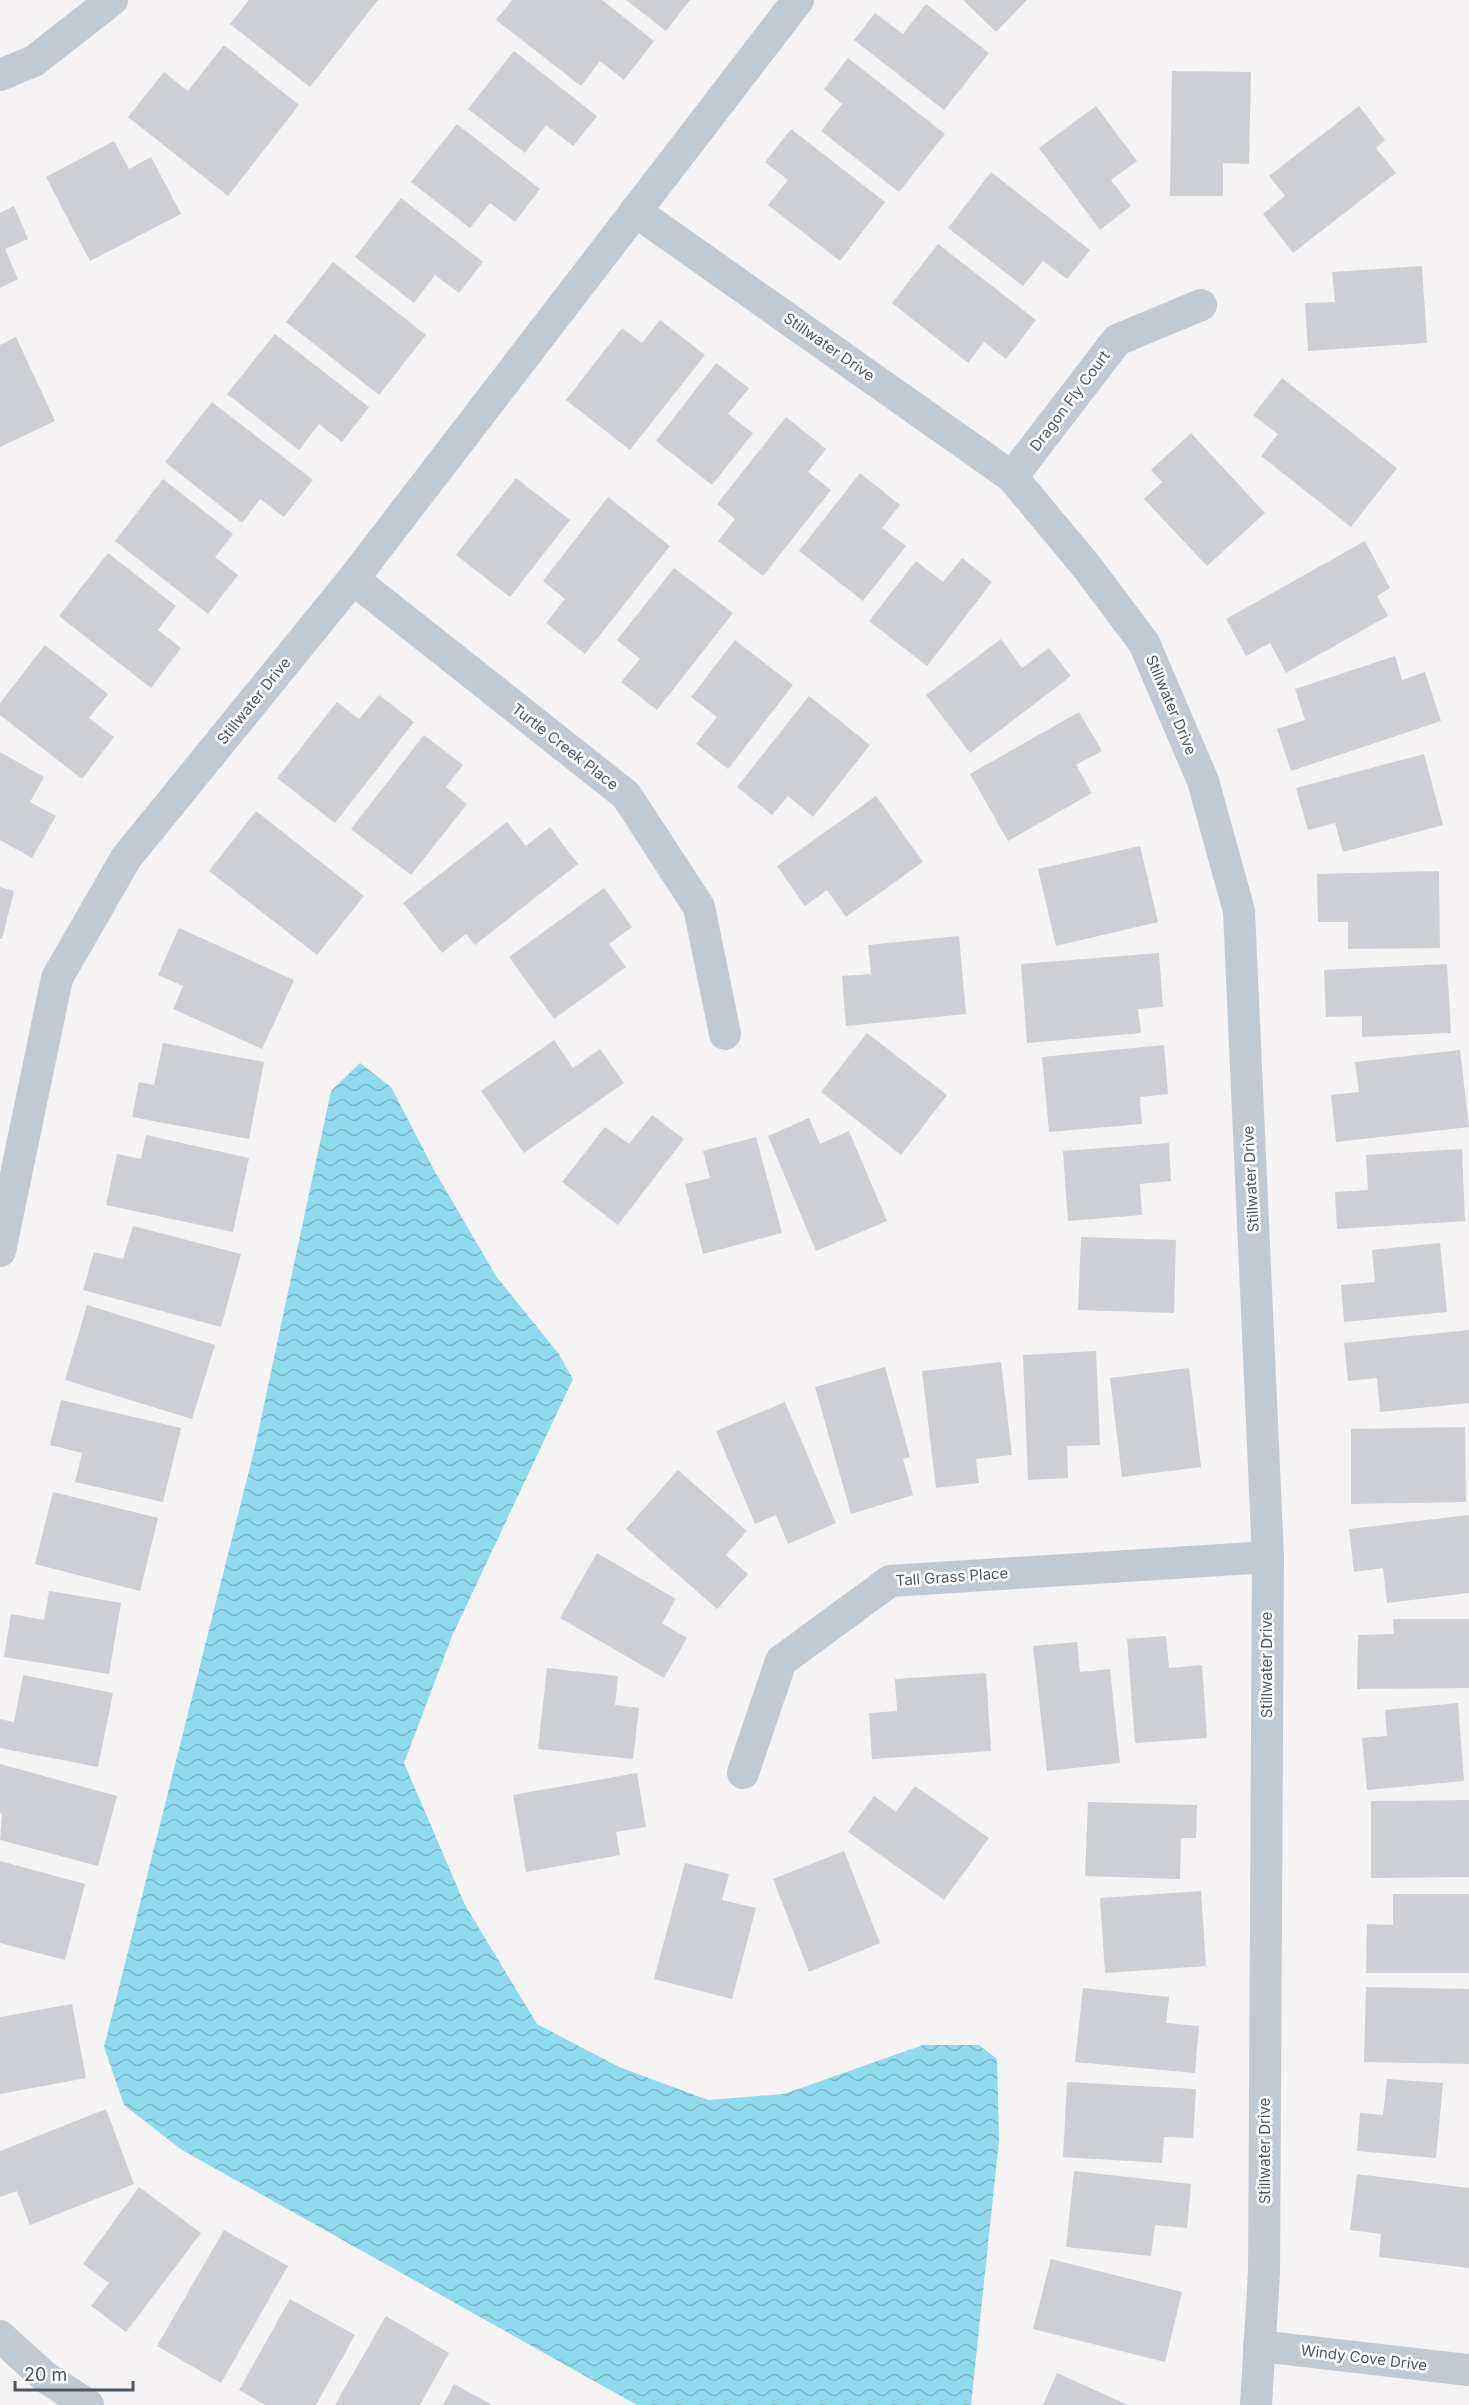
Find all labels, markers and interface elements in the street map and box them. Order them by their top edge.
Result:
street label: Stillwater Drive [780,308,878,385]
street label: Dragon Fly Court [1026,347,1114,455]
street label: Stillwater Drive [1142,652,1201,758]
street label: Stillwater Drive [213,653,295,748]
street label: Turtle Creek Place [508,699,622,794]
street label: Stillwater Drive [1238,1125,1263,1233]
street label: Tall Grass Place [895,1563,1009,1590]
street label: Stillwater Drive [1257,1612,1276,1718]
street label: Stillwater Drive [1255,2098,1274,2204]
street label: Windy Cove Drive [1300,2340,1428,2375]
scale bar [15,2354,134,2392]
text: 20 m [24,2364,67,2385]

